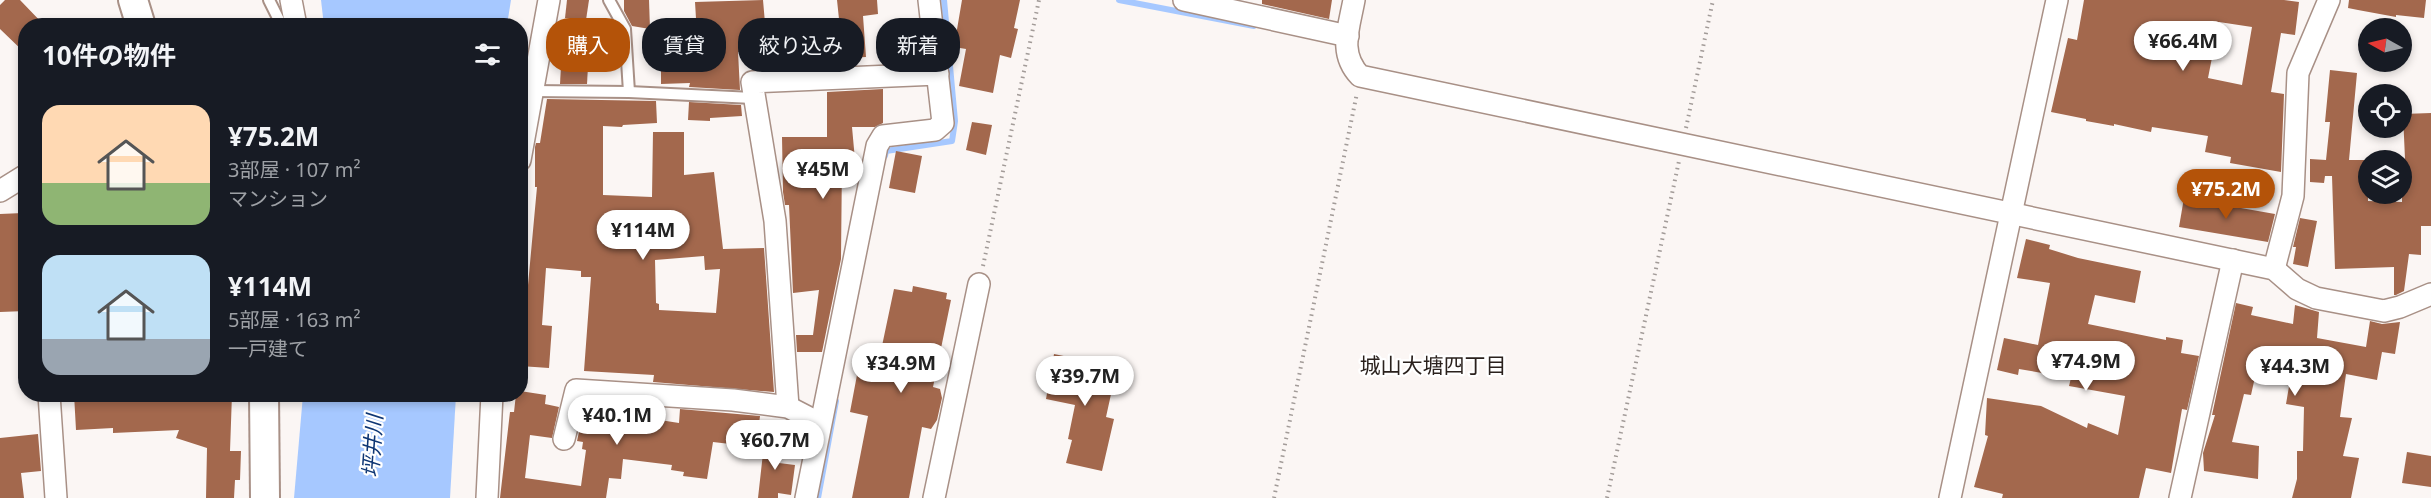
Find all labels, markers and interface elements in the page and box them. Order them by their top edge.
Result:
chip: 購入 [546,18,630,72]
chip: 賃貸 [642,18,726,72]
chip: 絞り込み [738,18,864,72]
chip: 新着 [876,18,960,72]
north arrow [2358,18,2412,72]
map controls [2358,18,2412,204]
pin: ¥66.4M [2134,21,2232,72]
text: ¥66.4M [2148,27,2218,54]
text: 10件の物件 [42,37,176,73]
icon: filters [471,38,504,71]
button: locate [2358,84,2412,138]
text: ¥75.2M [228,118,319,154]
icon: home [90,129,162,201]
pin: ¥45M [787,149,859,200]
button: layers [2358,150,2412,204]
text: ¥45M [796,155,850,182]
text: 3部屋 · 107 m² [228,156,360,183]
pin: ¥75.2M [2177,169,2275,220]
text: ¥75.2M [2191,175,2261,202]
text: マンション [228,185,328,212]
pin: ¥114M [601,210,685,261]
text: ¥114M [611,216,675,243]
text: ¥114M [228,268,312,304]
icon: home [90,279,162,351]
text: 5部屋 · 163 m² [228,306,360,333]
text: 一戸建て [228,335,308,362]
pin: ¥74.9M [2037,341,2135,392]
pin: ¥34.9M [852,343,950,394]
pin: ¥44.3M [2246,346,2344,397]
text: ¥74.9M [2051,347,2121,374]
text: ¥34.9M [866,349,936,376]
district label: 城山大塘四丁目 [1360,351,1507,379]
text: ¥44.3M [2260,352,2330,379]
pin: ¥39.7M [1036,356,1134,407]
text: ¥39.7M [1050,362,1120,389]
pin: ¥40.1M [568,395,666,446]
text: ¥40.1M [582,401,652,428]
water label: 坪井川 [356,412,388,478]
pin: ¥60.7M [726,420,824,471]
text: ¥60.7M [740,426,810,453]

